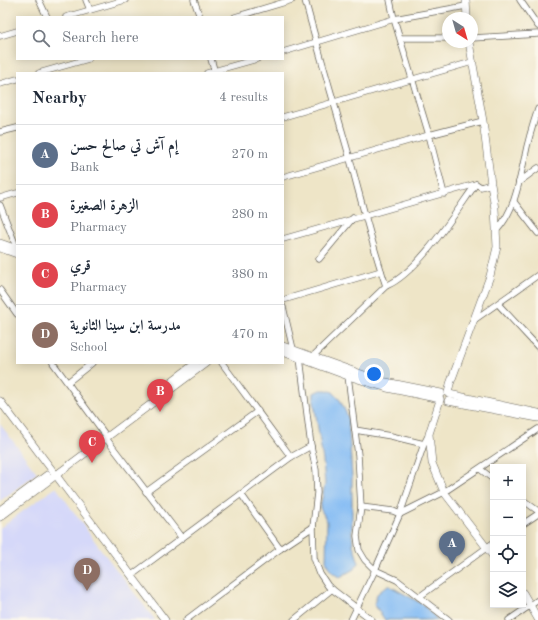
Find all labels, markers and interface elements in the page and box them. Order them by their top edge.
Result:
north arrow [442,12,478,48]
search box [16,16,284,60]
icon: search [30,27,52,49]
text: Search here [62,31,139,46]
text: Nearby [32,90,87,107]
text: 4 results [219,91,268,104]
text: إم آش تي صالح حسن [70,139,178,154]
text: A [40,148,50,161]
text: 270 m [231,148,268,161]
text: Bank [70,161,99,174]
text: الزهرة الصغيرة [70,199,139,214]
text: B [40,208,50,221]
text: 280 m [231,208,268,221]
text: Pharmacy [70,221,127,234]
text: قري [70,259,91,274]
text: C [41,268,49,281]
text: 380 m [231,268,268,281]
text: Pharmacy [70,281,127,294]
text: مدرسة ابن سينا الثانوية [70,319,181,334]
text: D [40,328,50,341]
text: 470 m [231,328,268,341]
text: School [70,341,107,354]
your location [364,364,384,384]
pin: B [147,379,173,412]
pin: C [79,430,105,463]
map controls [490,464,526,608]
button: + [490,464,526,500]
button: − [490,500,526,536]
pin: A [439,531,465,564]
button: locate [490,536,526,572]
pin: D [74,558,100,591]
button: layers [490,572,526,608]

